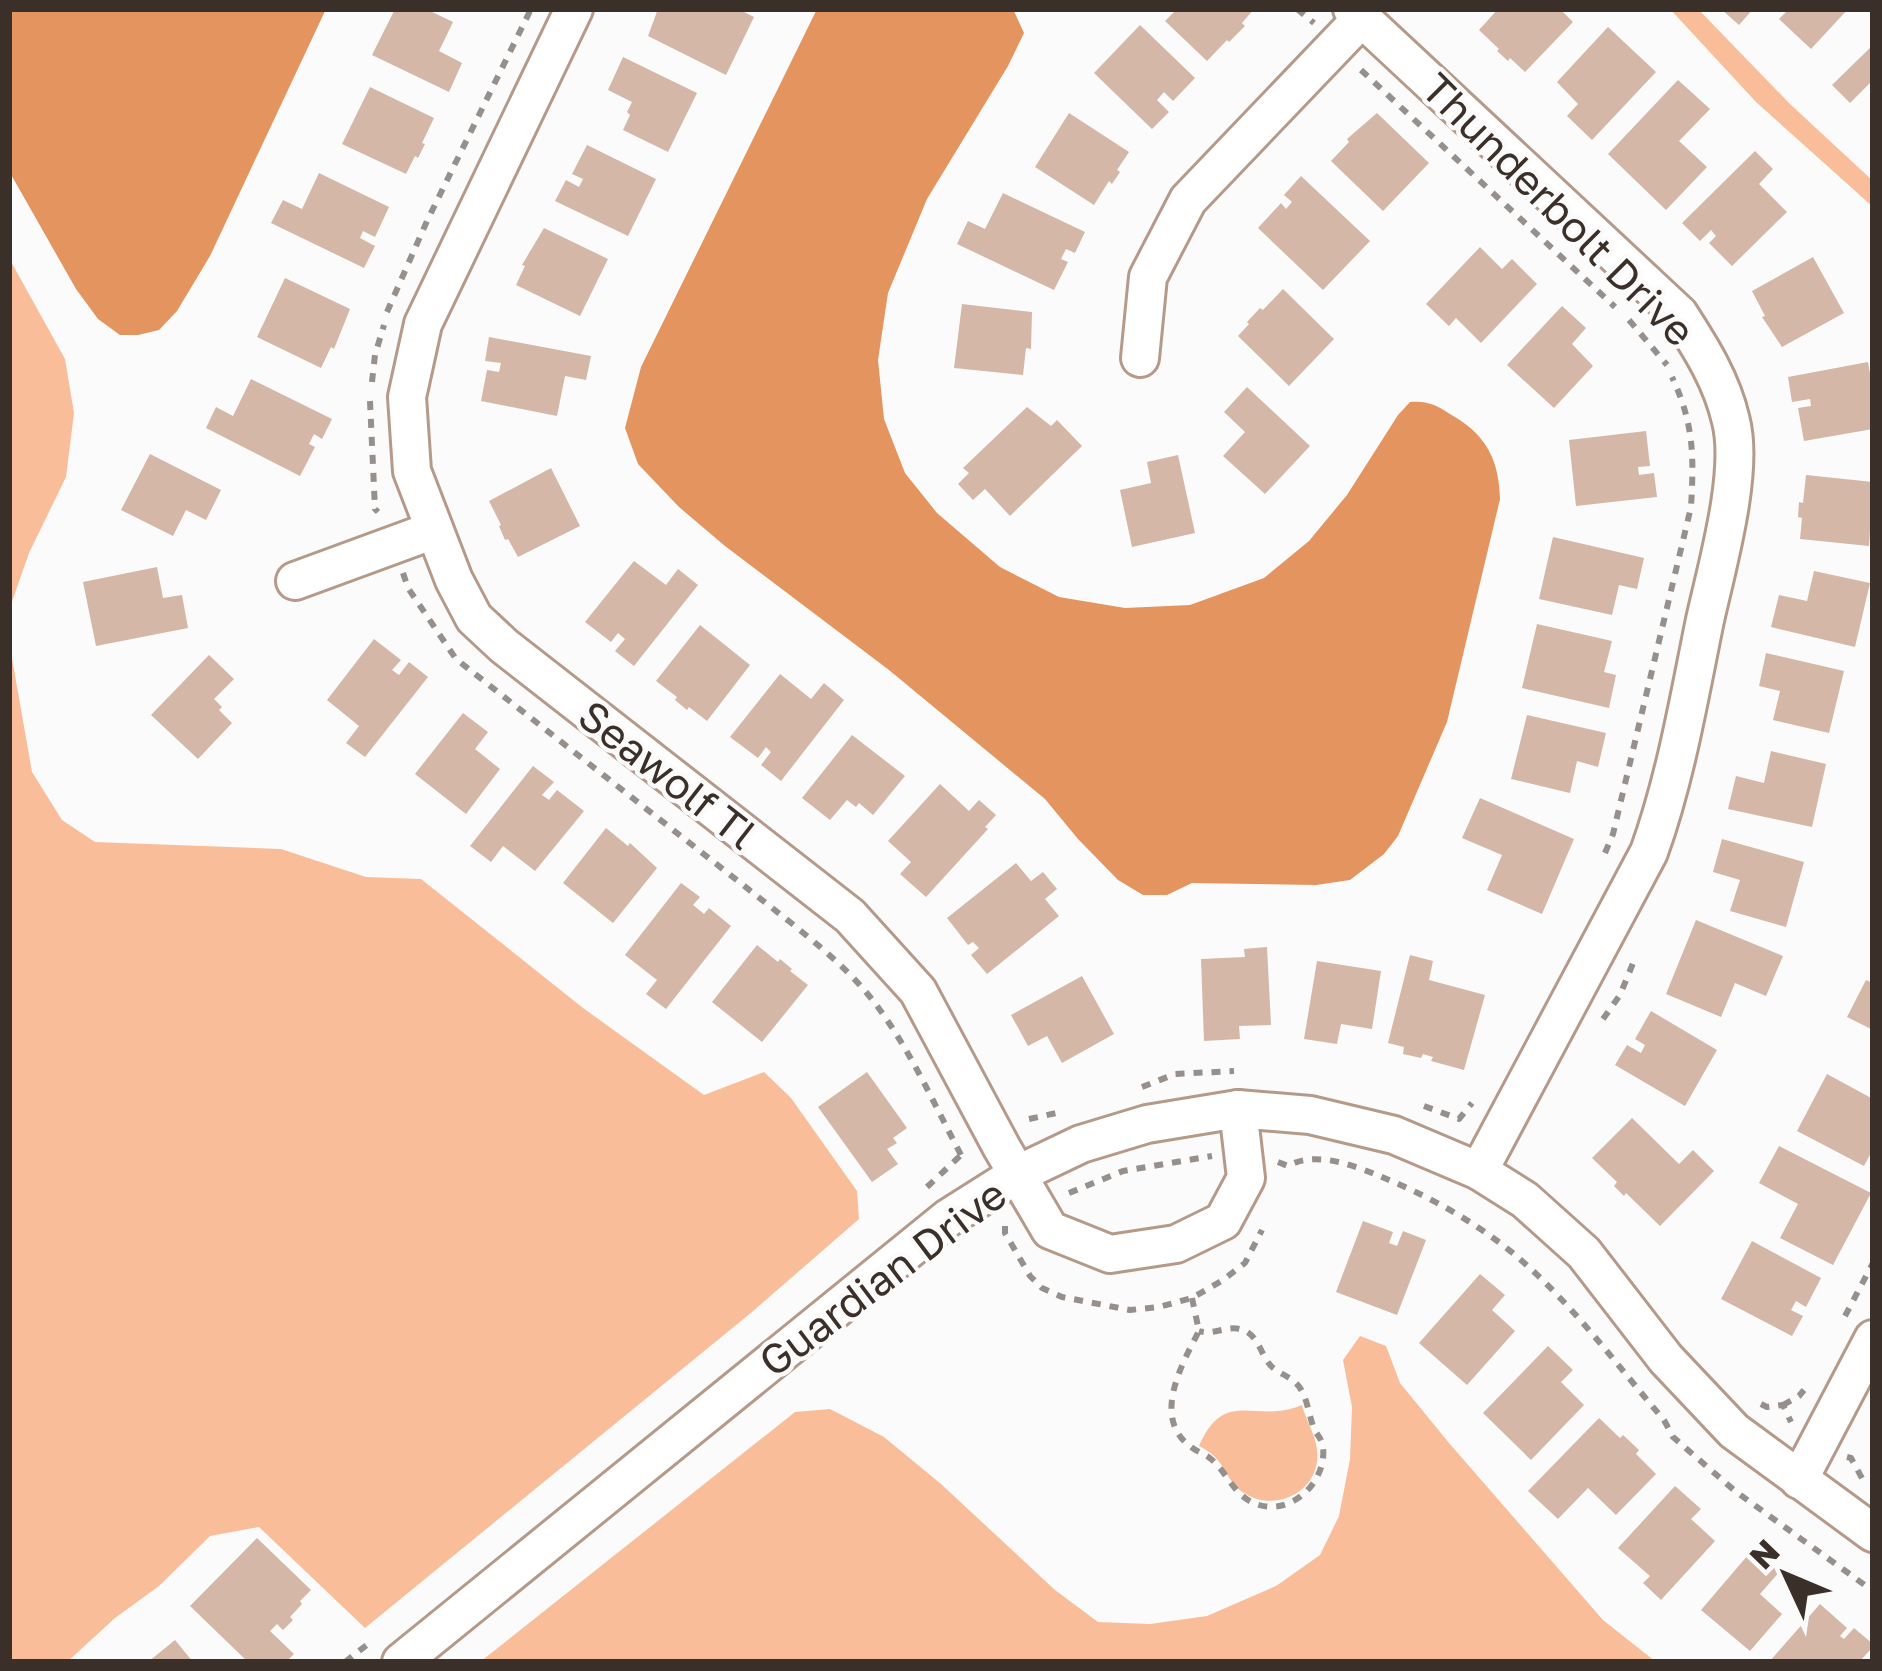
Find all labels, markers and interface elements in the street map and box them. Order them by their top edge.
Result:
street label: Thunderbolt Drive [1412,62,1706,356]
street label: Seawolf Tl [569,689,767,859]
street label: Guardian Drive [749,1168,1015,1386]
north arrow [1726,1515,1846,1635]
text: N [1741,1531,1787,1576]

